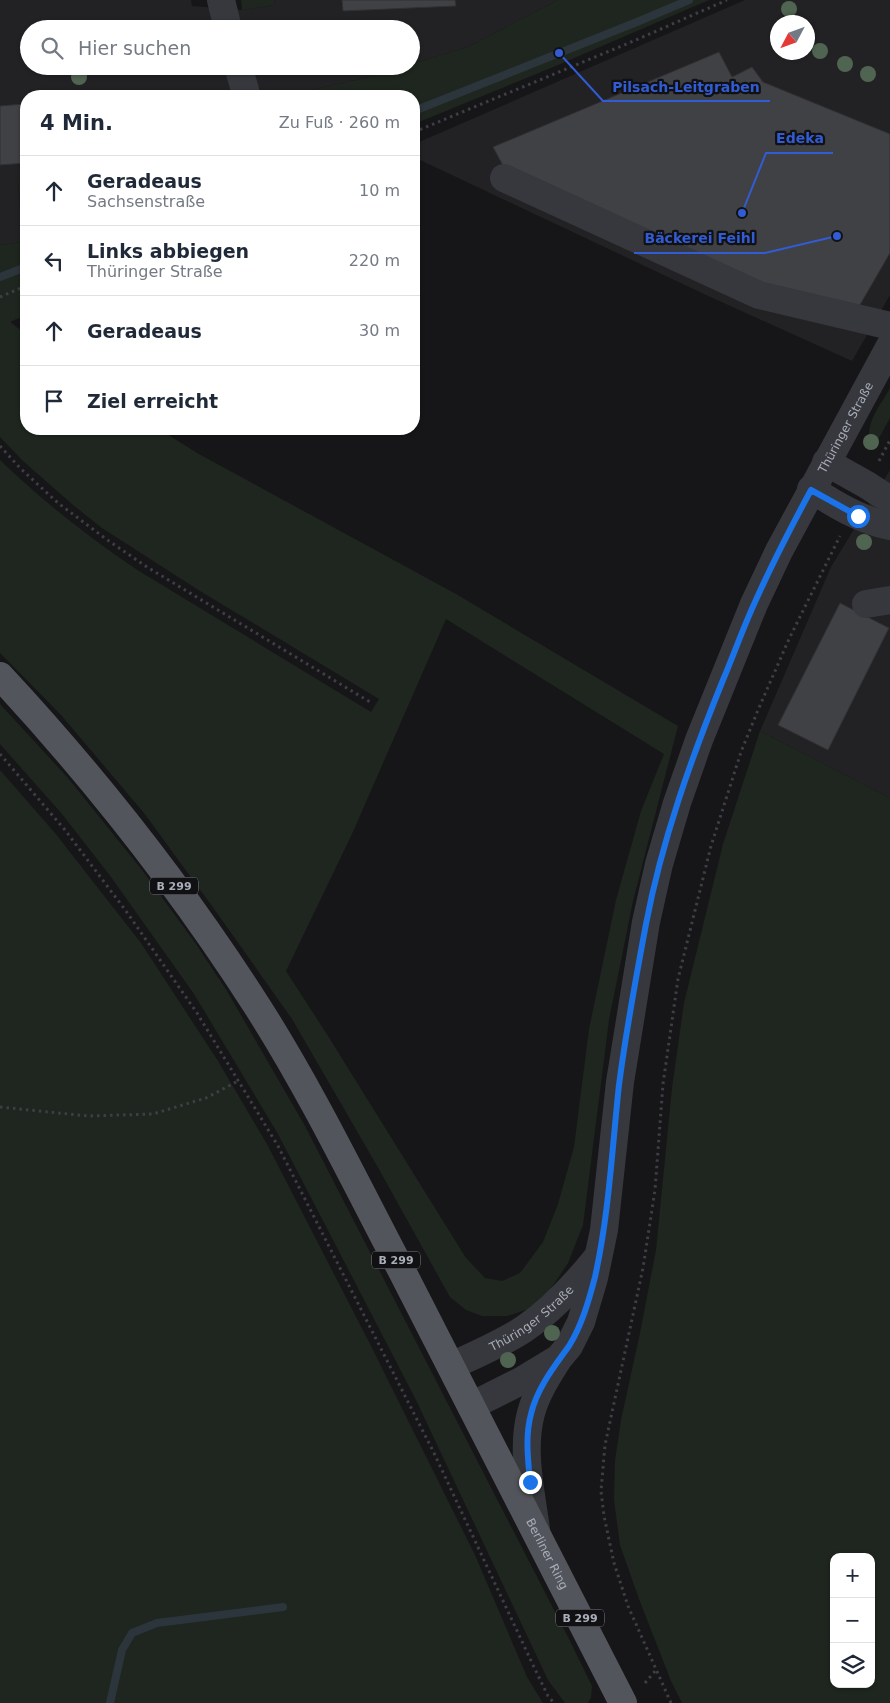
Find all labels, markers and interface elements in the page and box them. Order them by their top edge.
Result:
north arrow [770,15,815,60]
search box [20,20,420,75]
icon: search [38,34,66,62]
text: Hier suchen [78,37,191,59]
callout: Pilsach-Leitgraben [603,72,770,101]
text: Pilsach-Leitgraben [612,79,760,95]
text: 4 Min. [40,111,113,135]
text: Zu Fuß · 260 m [279,113,400,132]
callout: Edeka [766,124,833,153]
text: Edeka [776,130,824,146]
text: Geradeaus [87,170,202,192]
icon: ahead [40,177,68,205]
text: 10 m [359,181,400,200]
text: Sachsenstraße [87,192,205,211]
callout: Bäckerei Feihl [634,224,765,253]
text: Bäckerei Feihl [645,230,755,246]
text: Links abbiegen [87,240,249,262]
icon: left [40,247,68,275]
text: 220 m [349,251,400,270]
text: Thüringer Straße [87,262,223,281]
icon: ahead [40,317,68,345]
text: Geradeaus [87,320,202,342]
text: 30 m [359,321,400,340]
street label: Thüringer Straße [815,380,876,477]
icon: arrive [40,387,68,415]
text: Ziel erreicht [87,390,218,412]
route start [847,505,870,528]
road number: B 299 [150,878,198,894]
road number: B 299 [372,1252,420,1268]
street label: Thüringer Straße [486,1283,576,1355]
route end [519,1471,542,1494]
street label: Berliner Ring [523,1516,571,1592]
map controls [830,1553,875,1688]
button: + [830,1553,875,1598]
button: − [830,1598,875,1643]
road number: B 299 [556,1610,604,1626]
button: layers [830,1643,875,1688]

